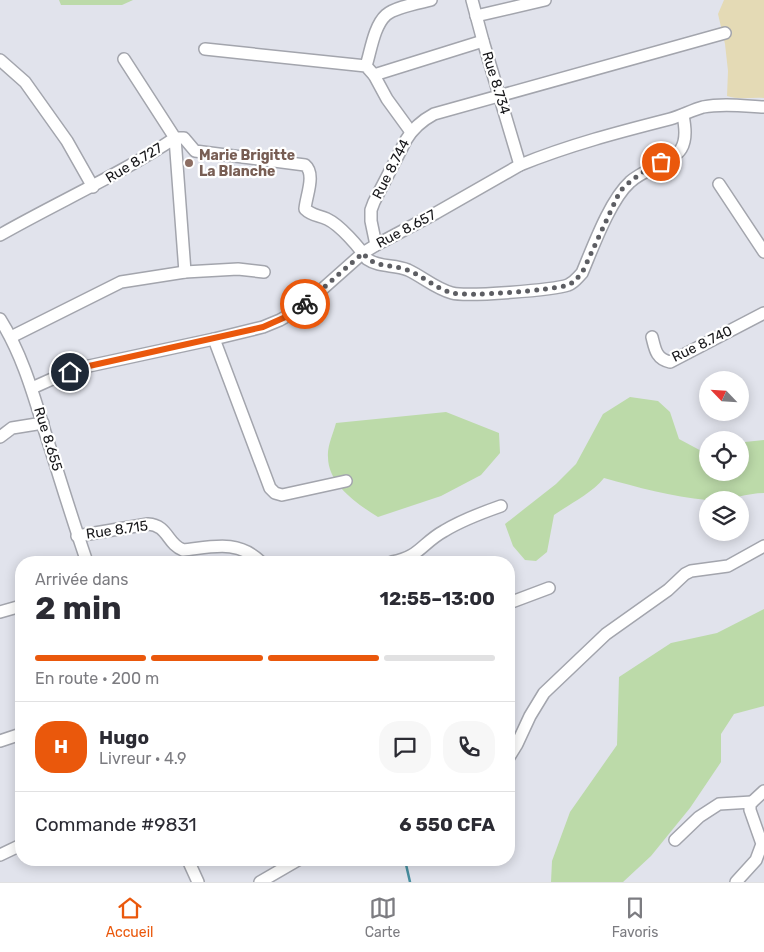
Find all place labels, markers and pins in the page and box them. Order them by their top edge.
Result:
pin [640,141,682,183]
place label: Marie Brigitte La Blanche [199,147,295,180]
marker: Marie Brigitte La Blanche [183,157,195,169]
pin [49,351,91,393]

